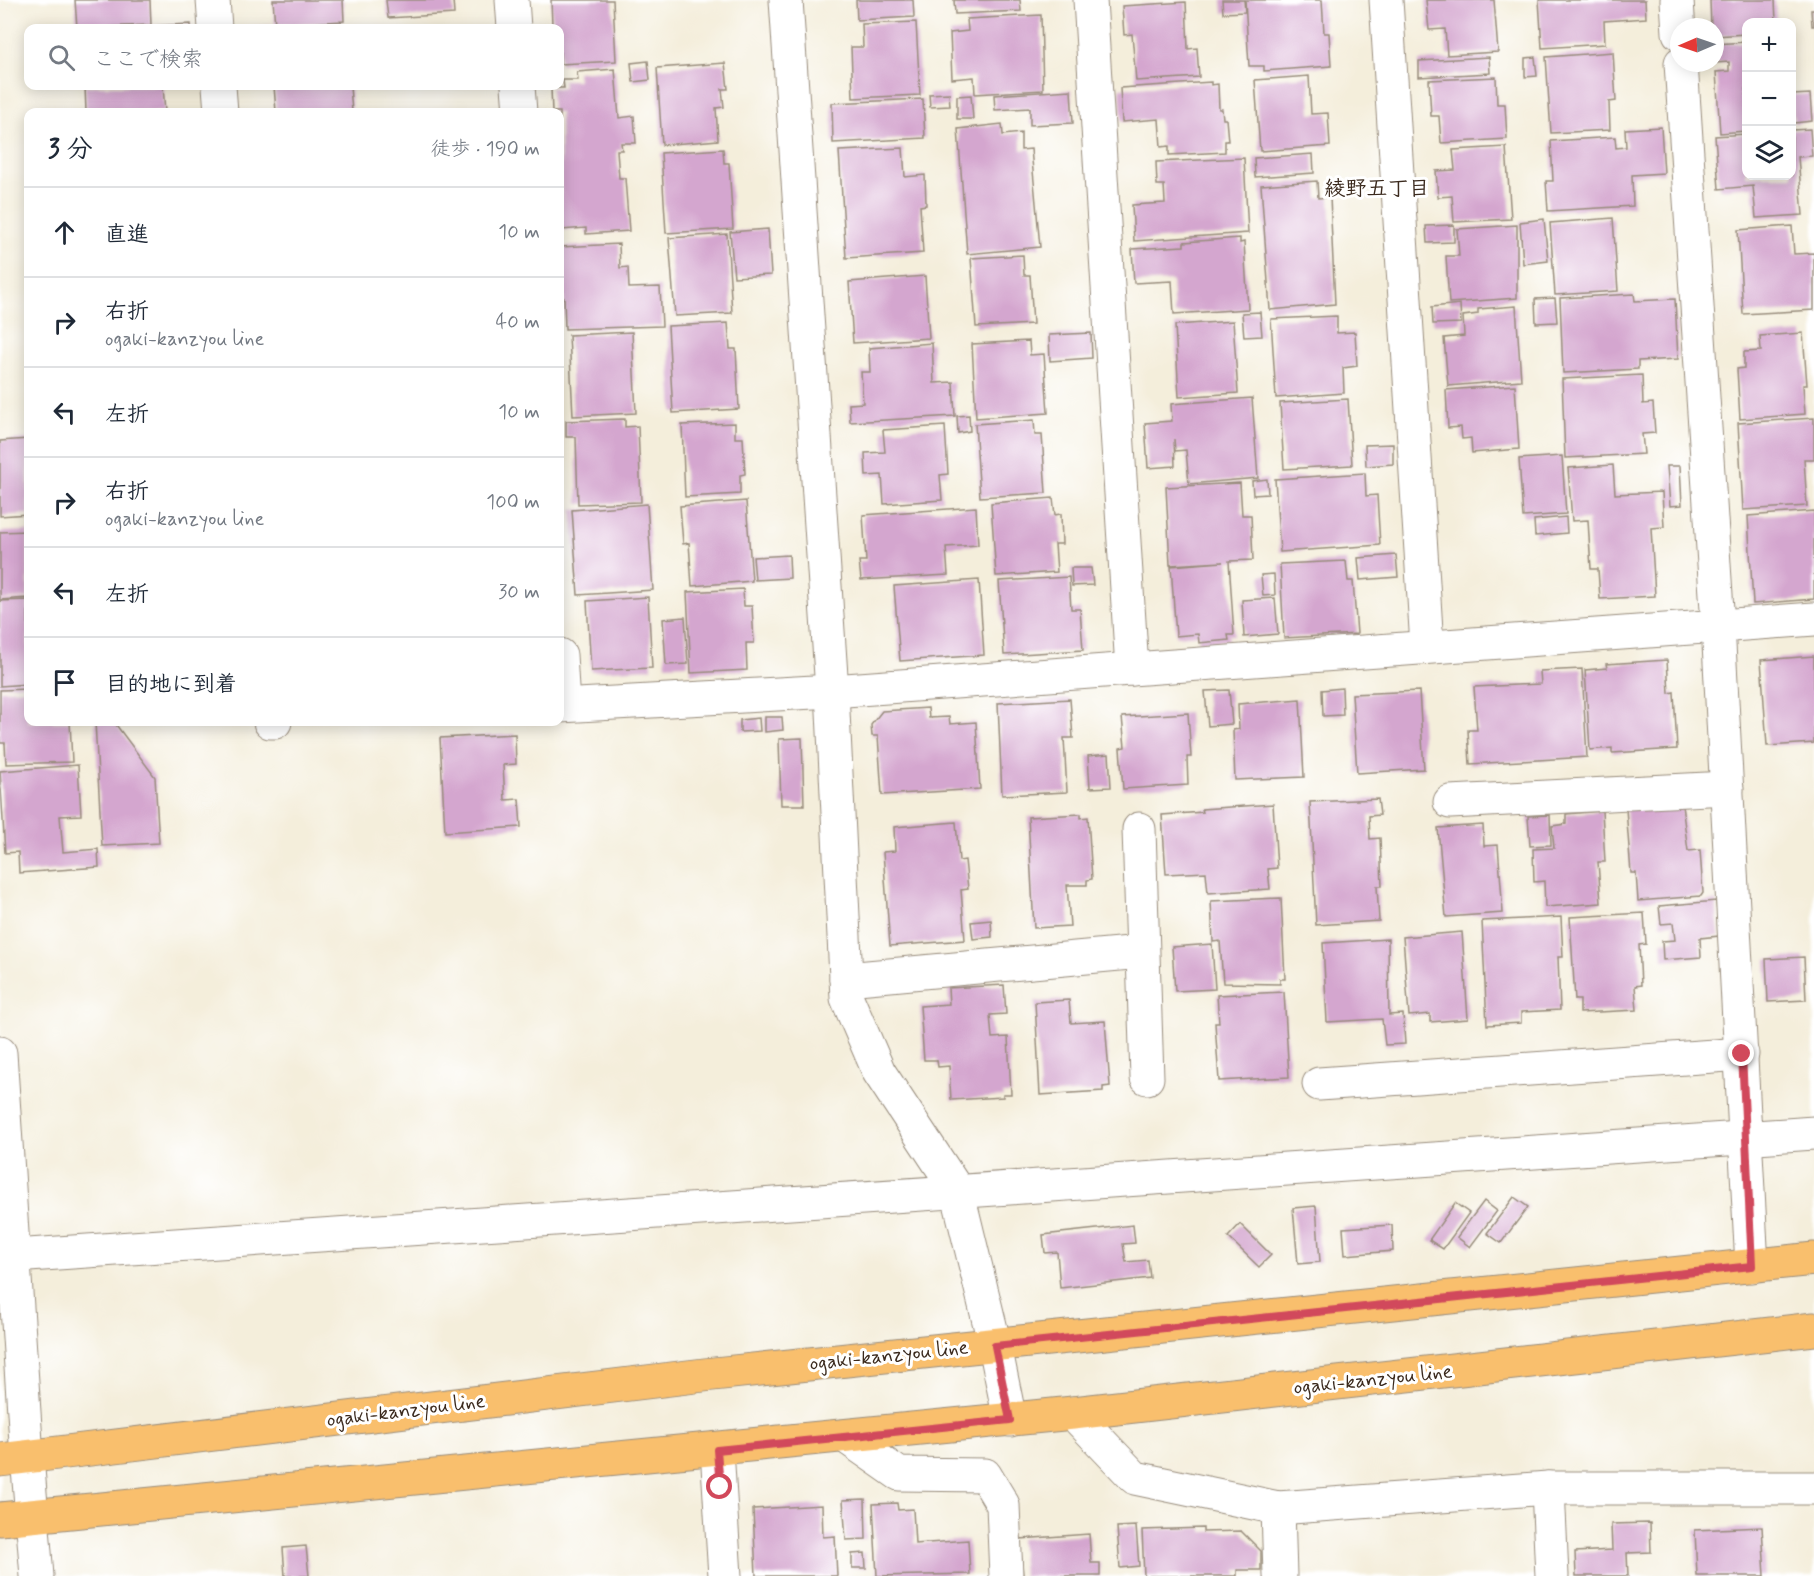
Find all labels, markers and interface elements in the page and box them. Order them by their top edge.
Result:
north arrow [1670,18,1724,72]
map controls [1742,18,1796,180]
button: + [1742,18,1796,72]
search box [24,24,564,90]
icon: search [45,41,78,74]
text: ここで検索 [93,46,203,74]
button: − [1742,72,1796,126]
button: layers [1742,126,1796,180]
text: 3 分 [48,133,93,167]
text: 徒歩 · 190 m [430,136,540,163]
district label: 綾野五丁目 [1325,175,1430,203]
icon: ahead [48,216,81,249]
text: 10 m [498,219,540,246]
text: 直進 [105,221,149,249]
text: 右折 [105,298,149,326]
icon: right [48,306,81,339]
text: 40 m [496,309,540,336]
text: ogaki-kanzyou line [105,326,264,353]
icon: left [48,396,81,429]
text: 10 m [498,399,540,426]
text: 左折 [105,401,149,429]
text: 右折 [105,478,149,506]
icon: right [48,486,81,519]
text: 100 m [486,489,540,516]
text: ogaki-kanzyou line [105,506,264,533]
icon: left [48,576,81,609]
text: 30 m [498,579,540,606]
text: 左折 [105,581,149,609]
icon: arrive [48,666,81,699]
text: 目的地に到着 [105,671,237,699]
route end [1728,1040,1754,1066]
street label: ogaki-kanzyou line [808,1334,970,1378]
street label: ogaki-kanzyou line [1292,1358,1454,1402]
street label: ogaki-kanzyou line [325,1388,487,1434]
route start [706,1473,732,1499]

